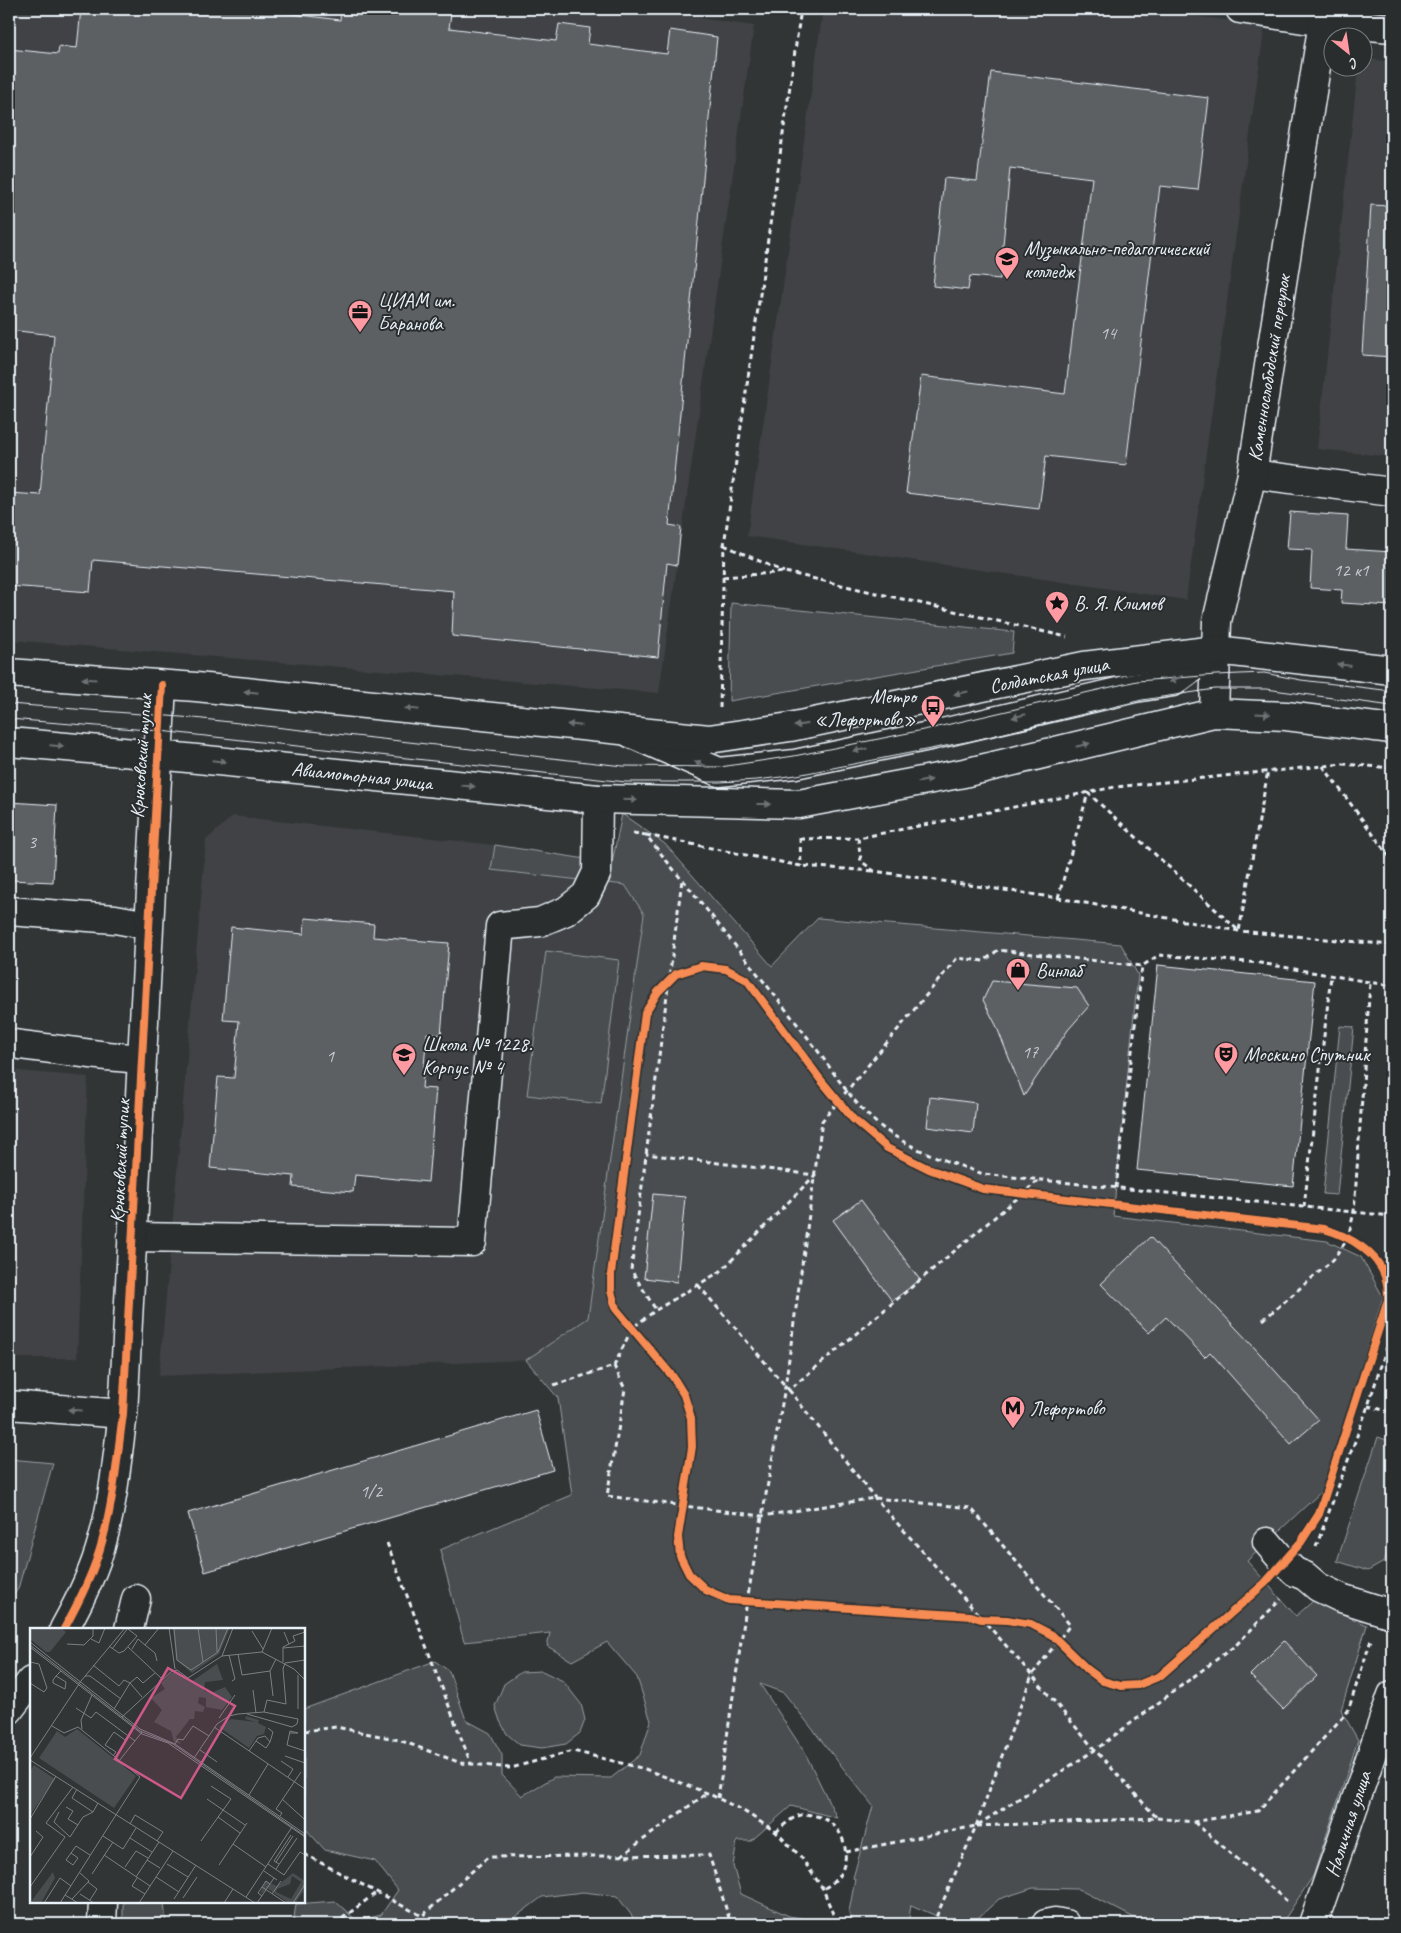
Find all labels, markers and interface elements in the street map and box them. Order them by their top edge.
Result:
north arrow [1324,28,1374,78]
text: С [1345,54,1361,73]
place label: Музыкально-педагогический колледж [1024,236,1211,284]
school or university icon: Музыкально-педагогический колледж [994,246,1020,280]
street label: Каменнослободский переулок [1242,272,1296,463]
place label: ЦИАМ им. Баранова [378,288,455,336]
office icon: ЦИАМ им. Баранова [347,299,373,333]
house number: 14 [1100,322,1118,344]
house number: 12 к1 [1333,559,1370,581]
place icon: В. Я. Климов [1044,590,1070,624]
place label: В. Я. Климов [1074,591,1166,616]
street label: Солдатская улица [987,651,1112,699]
one-way arrow [1336,661,1352,669]
one-way arrow [80,675,96,683]
one-way arrow [1169,675,1184,683]
place label: Метро «Лефортово» [814,684,918,732]
one-way arrow [242,688,258,696]
one-way arrow [952,689,968,697]
street label: Крюковский тупик [124,691,158,819]
bus stop icon: Метро «Лефортово» [920,694,946,728]
one-way arrow [404,705,420,713]
one-way arrow [1255,711,1271,719]
one-way arrow [1011,712,1026,720]
one-way arrow [566,721,582,729]
one-way arrow [794,721,809,729]
one-way arrow [1075,741,1090,749]
one-way arrow [50,743,66,751]
one-way arrow [852,747,868,755]
street label: Авиамоторная улица [290,756,435,796]
one-way arrow [211,757,227,765]
one-way arrow [694,760,708,768]
one-way arrow [917,776,933,784]
one-way arrow [460,782,476,790]
one-way arrow [622,797,638,805]
one-way arrow [756,800,772,808]
house number: 3 [28,831,38,853]
shop icon: Винлаб [1005,957,1031,991]
place label: Винлаб [1036,958,1086,983]
place label: Школа № 1228. Корпус № 4 [422,1032,532,1080]
house number: 17 [1022,1041,1039,1063]
theatre icon: Москино Спутник [1213,1041,1239,1075]
school or university icon: Школа № 1228. Корпус № 4 [391,1042,417,1076]
place label: Москино Спутник [1244,1042,1371,1067]
house number: 1 [326,1045,335,1067]
street label: Крюковский тупик [104,1096,136,1224]
metro station icon: Лефортово [1000,1395,1026,1429]
place label: Лефортово [1030,1396,1105,1421]
one-way arrow [66,1406,82,1414]
house number: 1/2 [360,1480,384,1502]
inset map [30,1628,305,1903]
street label: Наличная улица [1319,1767,1377,1880]

